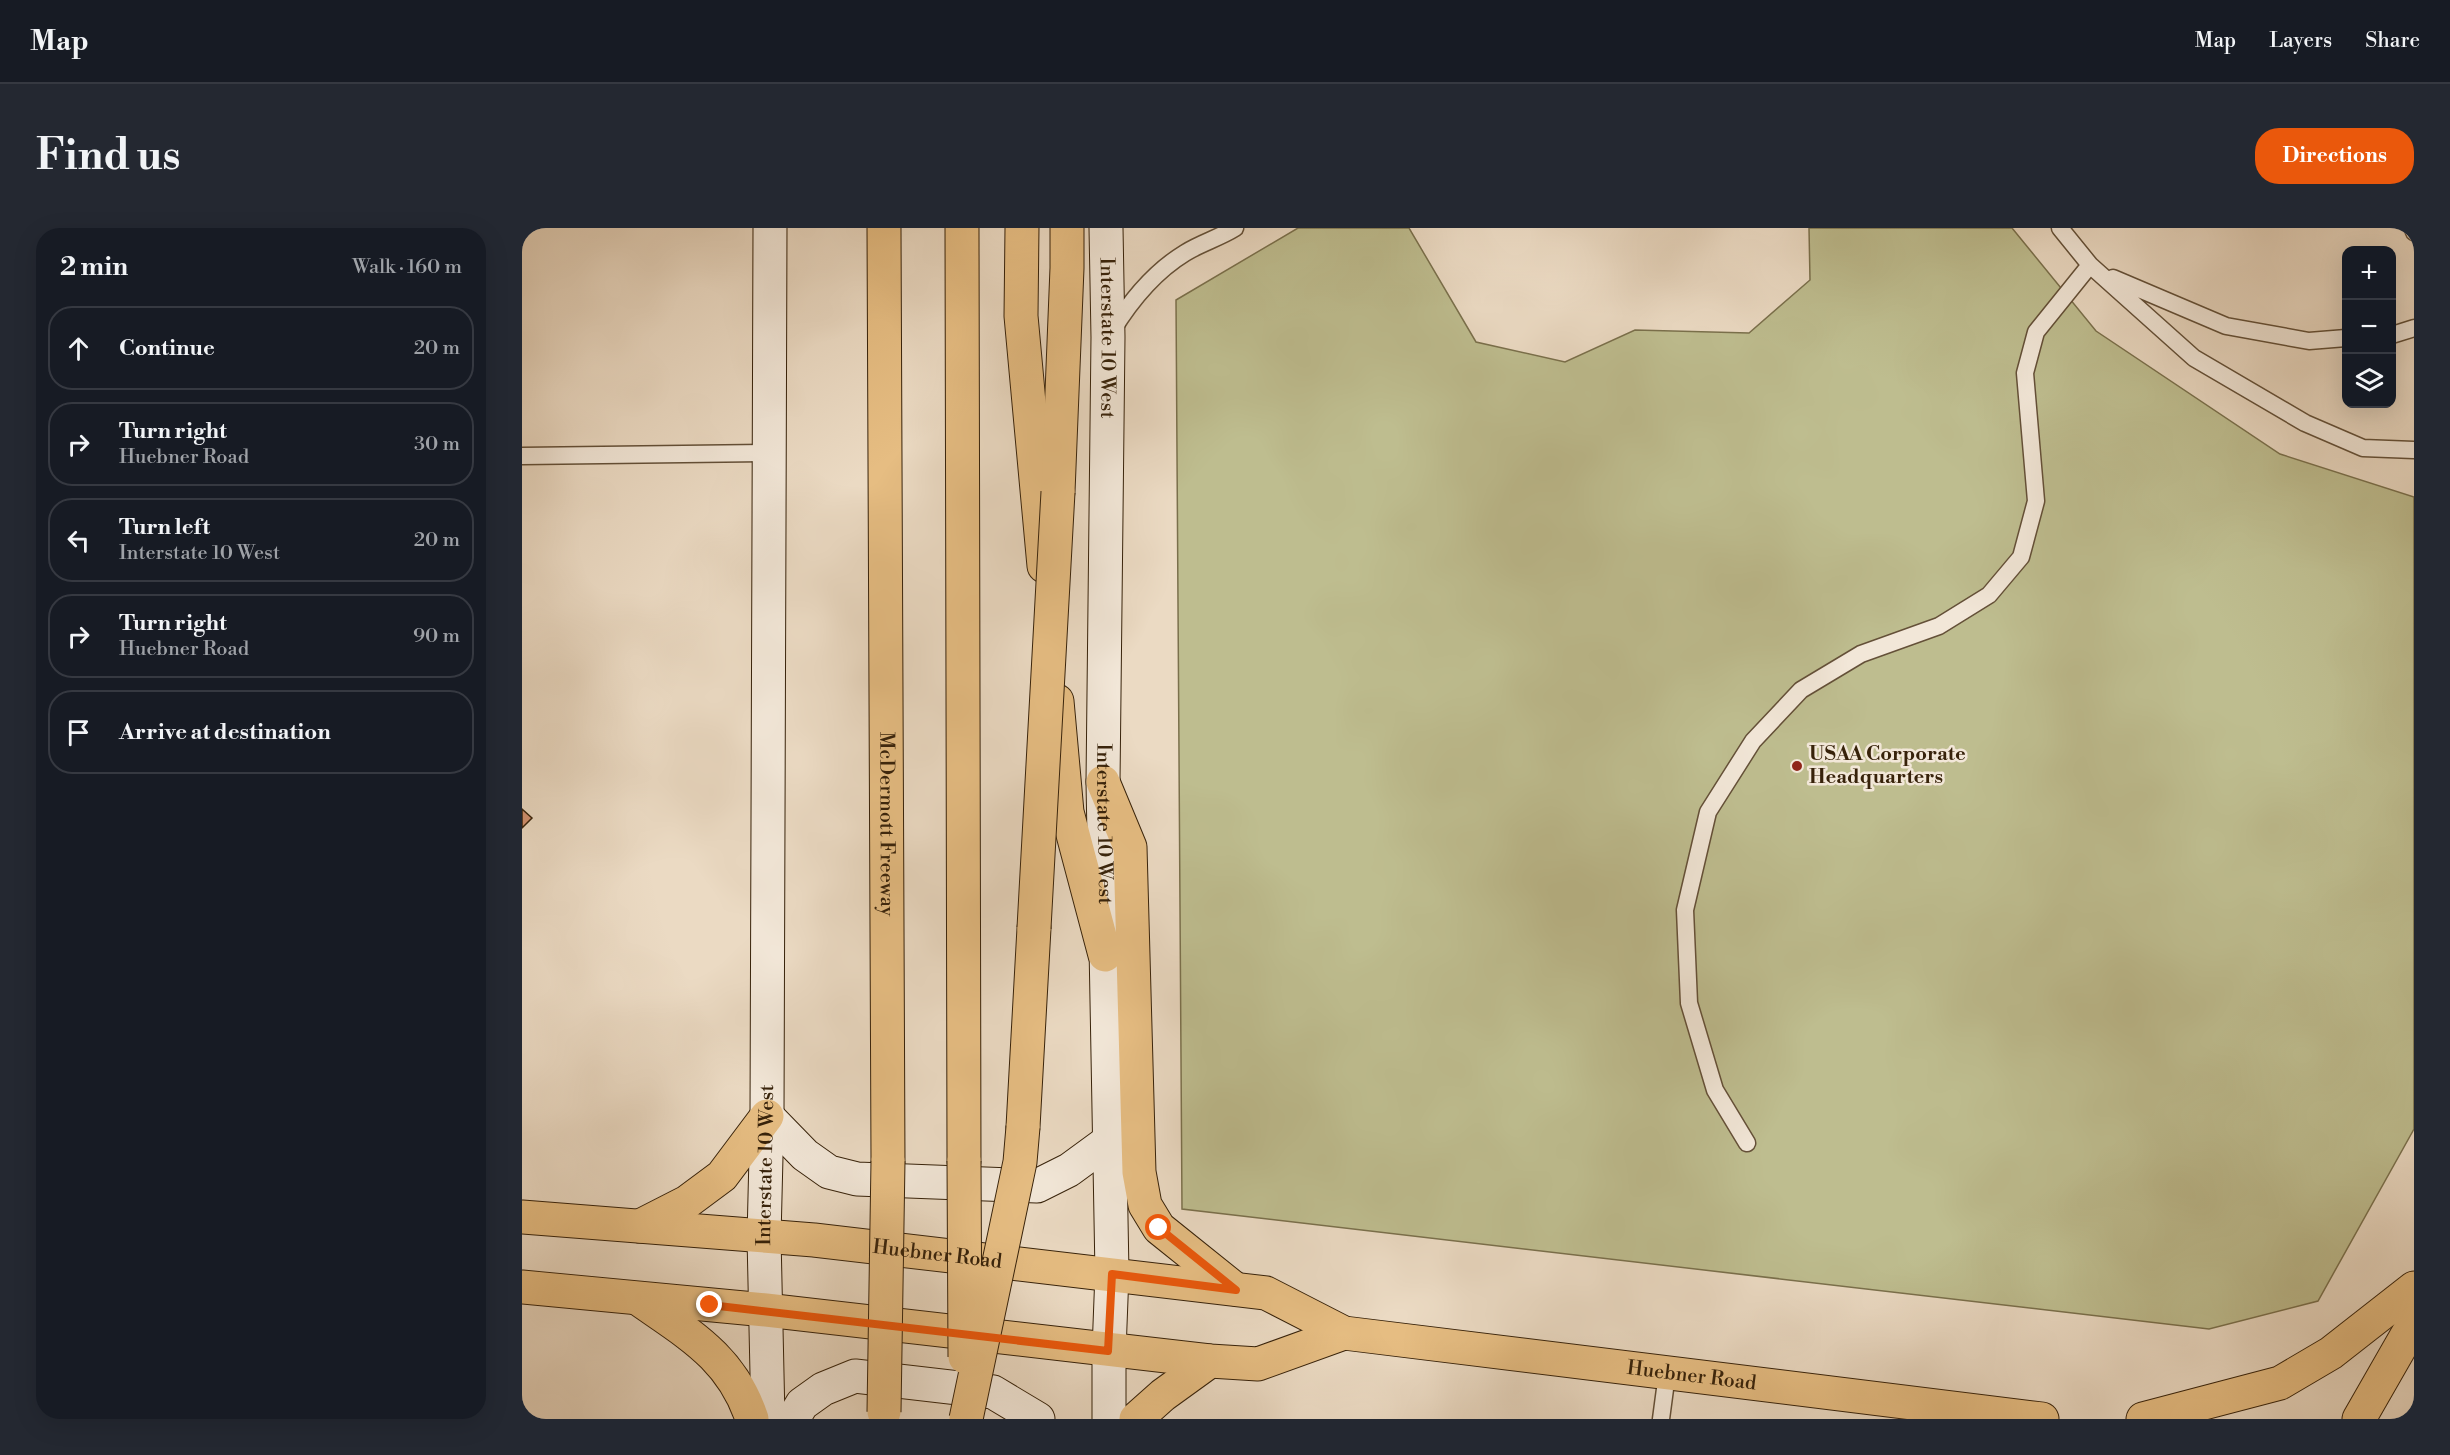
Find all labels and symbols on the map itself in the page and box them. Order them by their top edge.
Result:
street label: Interstate 10 West [1094,257,1121,419]
street label: McDermott Freeway [874,732,899,917]
place label: USAA Corporate Headquarters [1809,742,1966,790]
street label: Interstate 10 West [1090,743,1118,905]
marker: USAA Corporate Headquarters [1790,759,1804,773]
street label: Interstate 10 West [751,1084,780,1246]
route start [1145,1214,1171,1240]
street label: Huebner Road [871,1234,1004,1275]
route end [696,1291,722,1317]
street label: Huebner Road [1626,1355,1758,1396]

